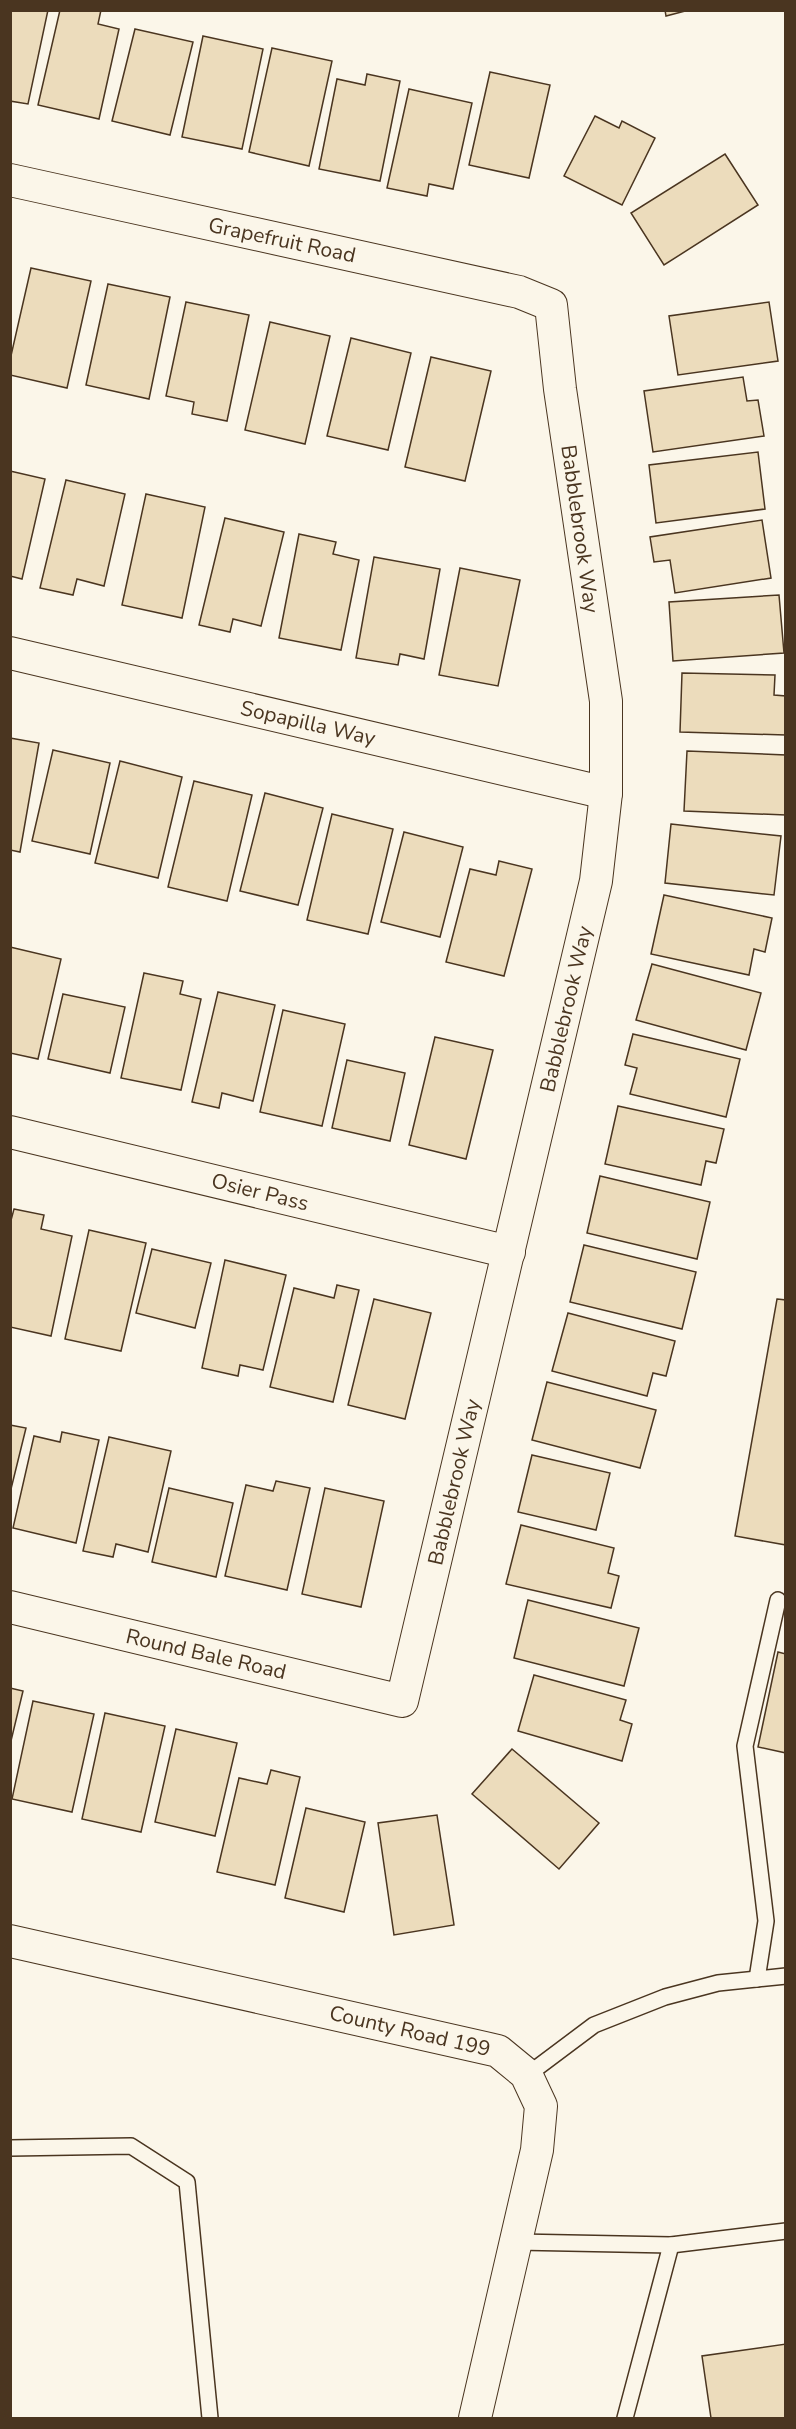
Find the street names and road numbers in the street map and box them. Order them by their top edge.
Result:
street label: Grapefruit Road [206,211,358,269]
street label: Babblebrook Way [554,443,606,615]
street label: Sopapilla Way [238,694,378,752]
street label: Babblebrook Way [533,923,599,1095]
street label: Osier Pass [208,1166,312,1218]
street label: Babblebrook Way [421,1396,487,1568]
street label: Round Bale Road [123,1622,289,1686]
street label: County Road 199 [327,1999,493,2063]

